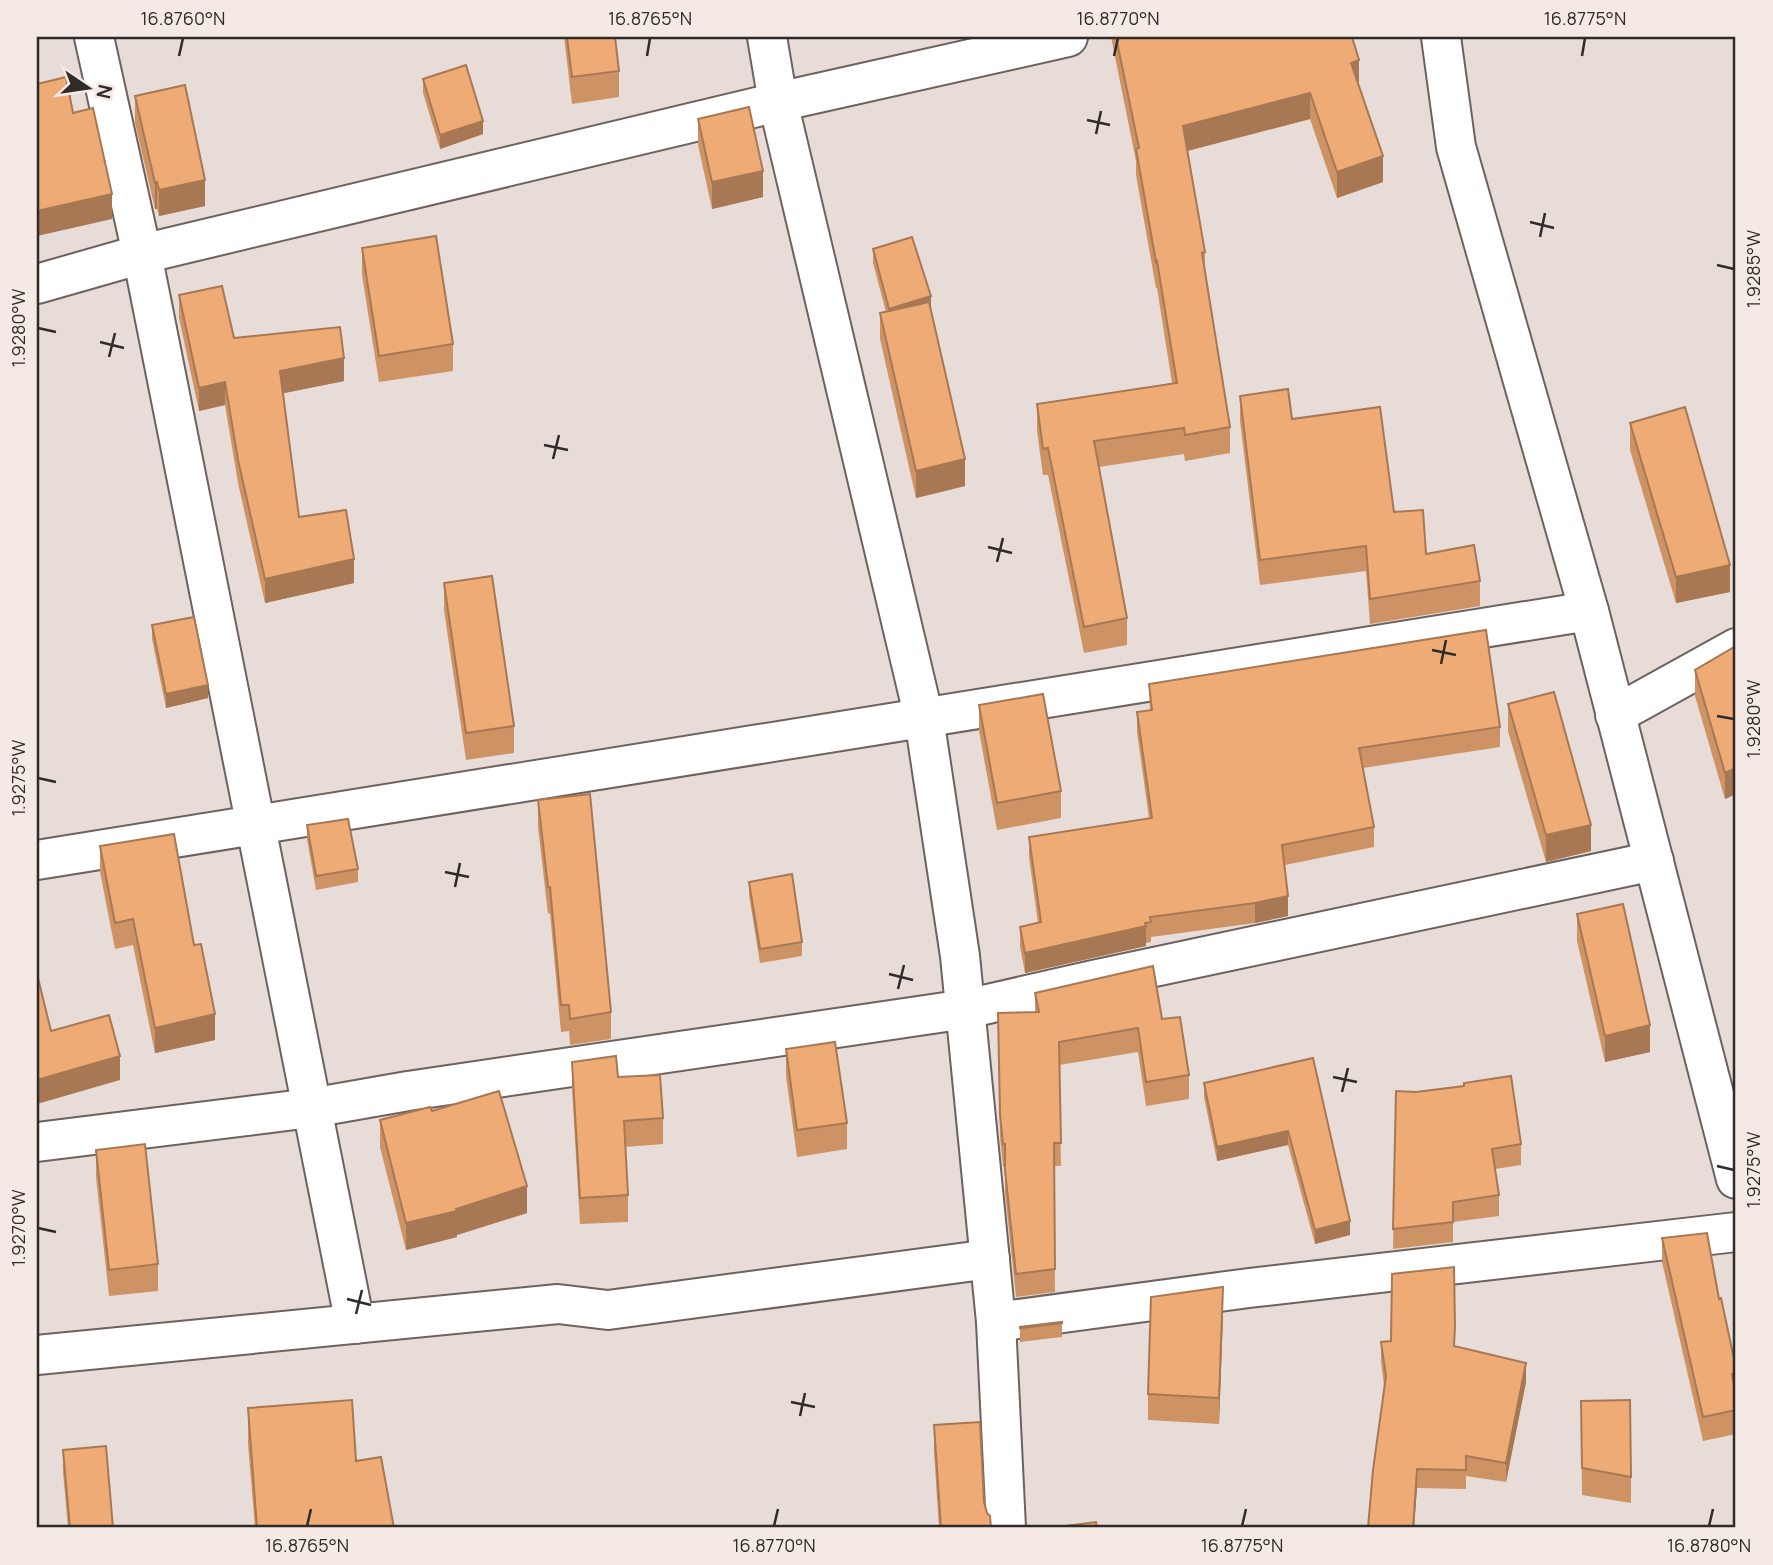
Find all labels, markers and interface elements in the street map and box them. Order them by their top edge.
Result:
text: 16.8760°N [141,6,225,30]
text: 16.8765°N [608,6,692,30]
text: 16.8770°N [1076,6,1160,30]
text: 16.8775°N [1544,6,1626,30]
north arrow [52,52,122,122]
text: N [90,82,119,101]
text: 1.9285°W [1741,230,1765,308]
text: 1.9280°W [6,289,30,367]
text: 1.9280°W [1741,680,1765,758]
text: 1.9275°W [6,740,30,816]
text: 1.9275°W [1741,1132,1765,1208]
text: 1.9270°W [6,1189,30,1267]
text: 16.8765°N [265,1533,349,1557]
text: 16.8770°N [732,1533,816,1557]
text: 16.8775°N [1201,1533,1283,1557]
text: 16.8780°N [1667,1533,1751,1557]

